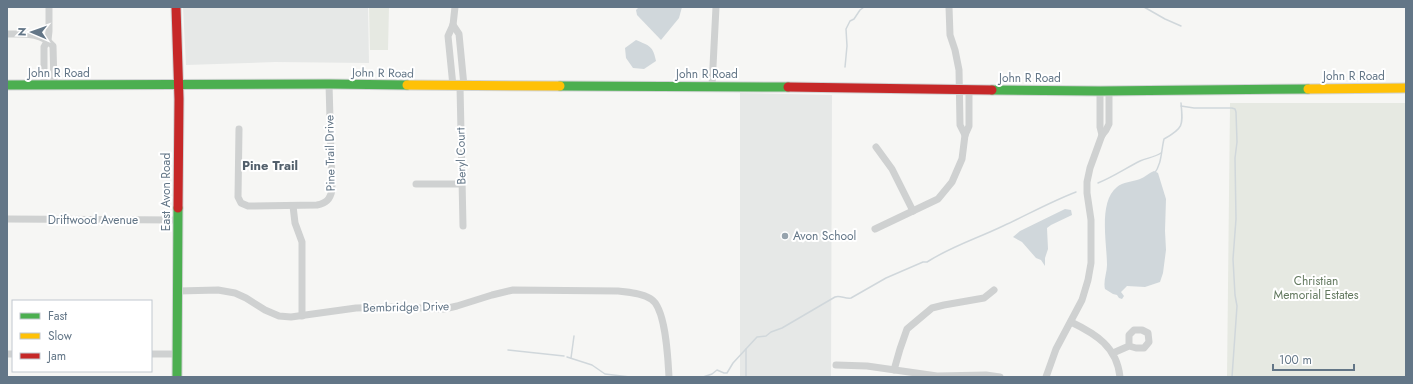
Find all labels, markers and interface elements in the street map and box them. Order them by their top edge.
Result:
north arrow [12,12,52,52]
text: N [14,27,30,36]
street label: John R Road [350,63,414,83]
street label: John R Road [26,64,90,82]
street label: John R Road [674,65,738,83]
street label: John R Road [1321,67,1385,85]
street label: John R Road [997,69,1061,87]
street label: Pine Trail Drive [320,115,340,191]
street label: Beryl Court [452,127,470,185]
street label: East Avon Road [157,153,175,231]
district label: Pine Trail [242,156,298,175]
street label: Driftwood Avenue [48,211,138,229]
place label: Avon School [793,227,856,245]
marker: Avon School [780,231,790,241]
park label: Christian Memorial Estates [1273,272,1359,304]
street label: Bembridge Drive [363,297,449,317]
legend [12,300,152,372]
text: Fast [48,307,67,325]
text: Slow [48,327,73,345]
scale bar [1273,346,1354,372]
text: Jam [46,347,66,365]
text: 100 m [1279,351,1312,369]

